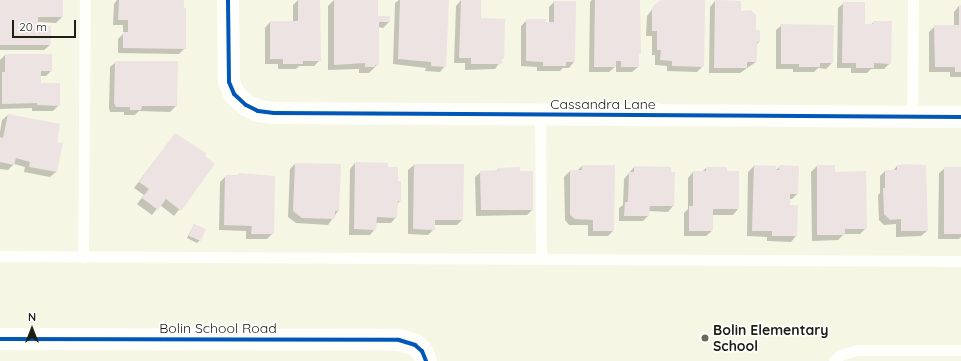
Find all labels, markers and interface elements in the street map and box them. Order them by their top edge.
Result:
scale bar [14,12,78,38]
text: 20 m [19,19,47,34]
street label: Cassandra Lane [550,96,656,112]
north arrow [12,309,52,349]
text: N [28,310,36,324]
street label: Bolin School Road [159,320,277,336]
place label: Bolin Elementary School [713,322,828,354]
marker: Bolin Elementary School [700,333,710,343]

